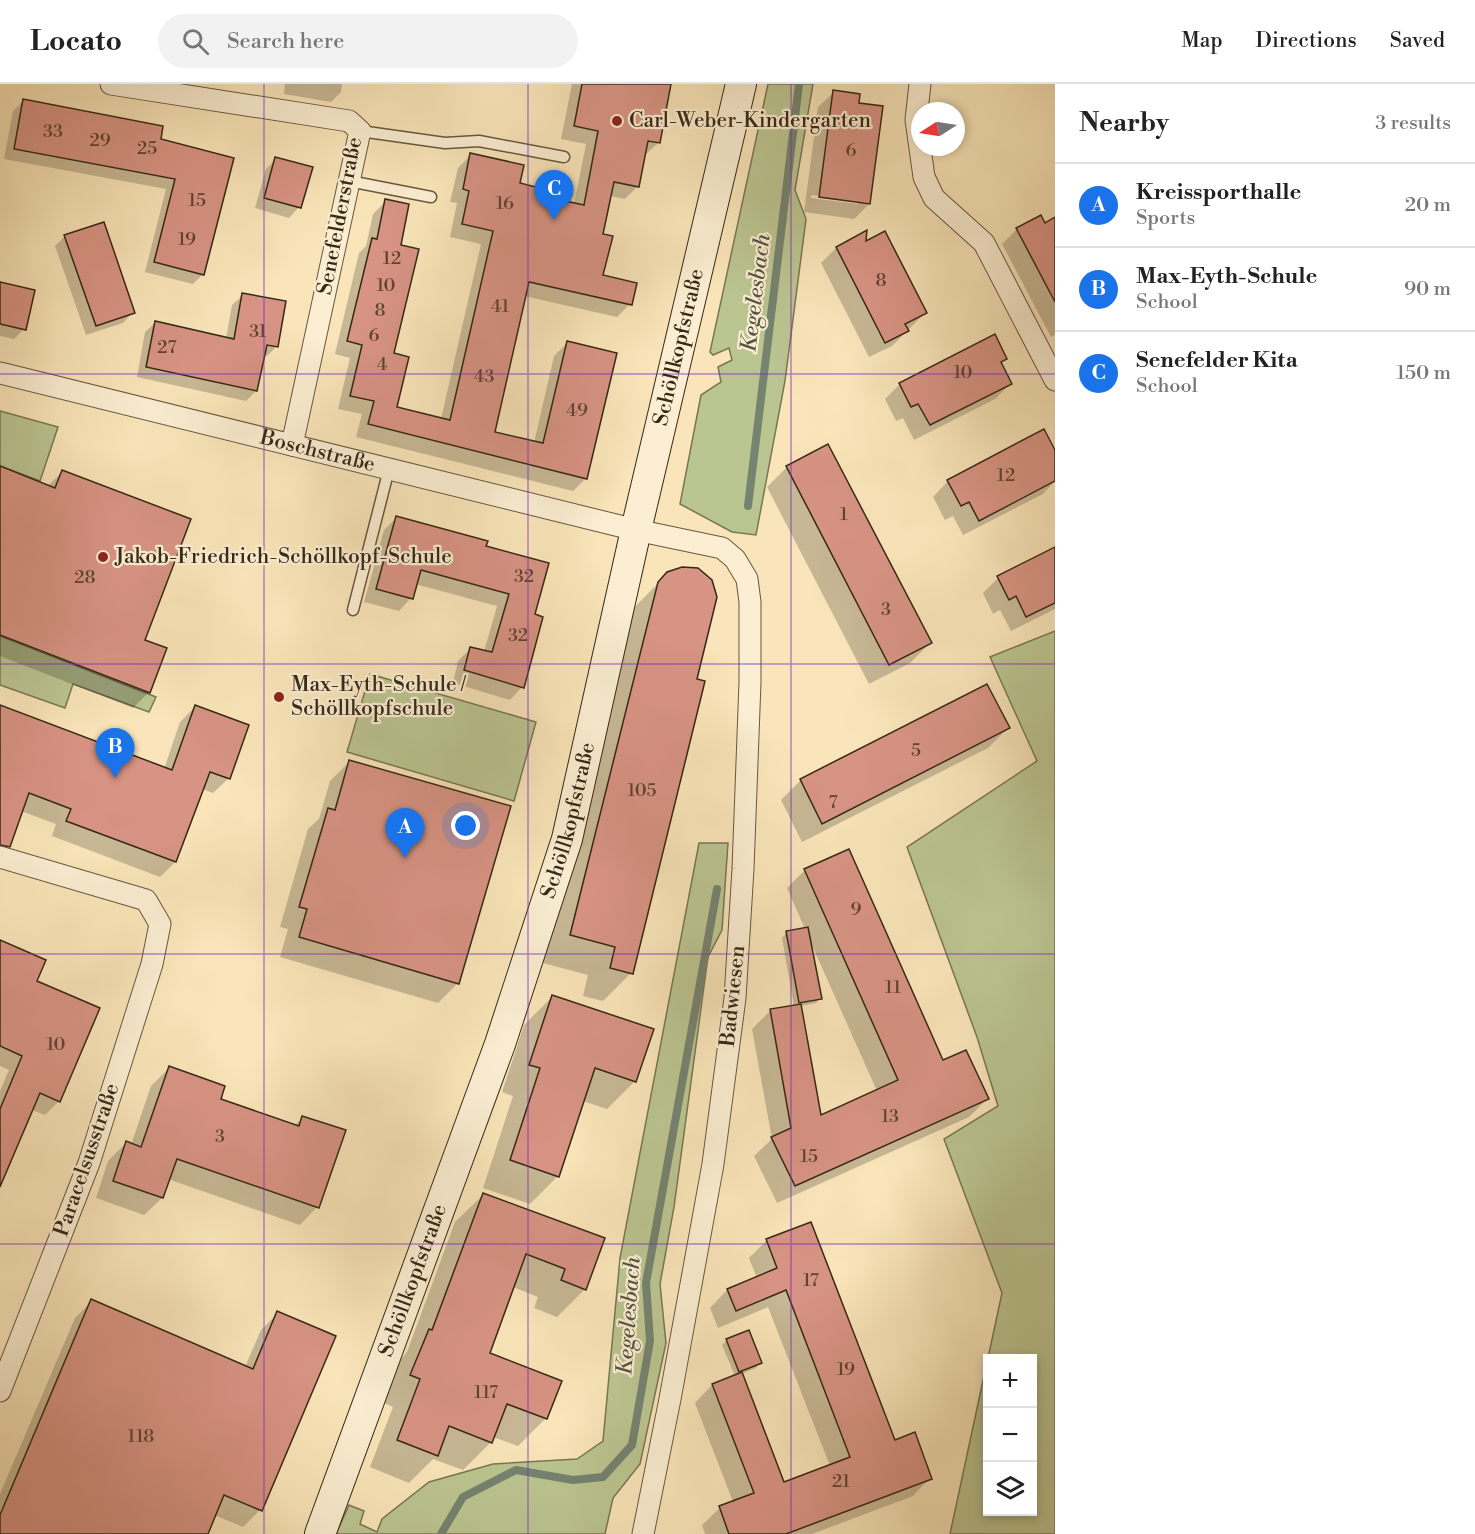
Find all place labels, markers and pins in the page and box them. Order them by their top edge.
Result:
place label: Carl-Weber-Kindergarten [629,108,872,134]
marker: Carl-Weber-Kindergarten [610,114,624,128]
pin: C [534,170,574,220]
place label: Jakob-Friedrich-Schöllkopf-Schule [114,544,452,570]
marker: Jakob-Friedrich-Schöllkopf-Schule [96,550,110,564]
place label: Max-Eyth-Schule / Schöllkopfschule [291,672,467,722]
marker: Max-Eyth-Schule / Schöllkopfschule [272,690,286,704]
pin: B [96,728,134,778]
pin: A [386,808,424,858]

